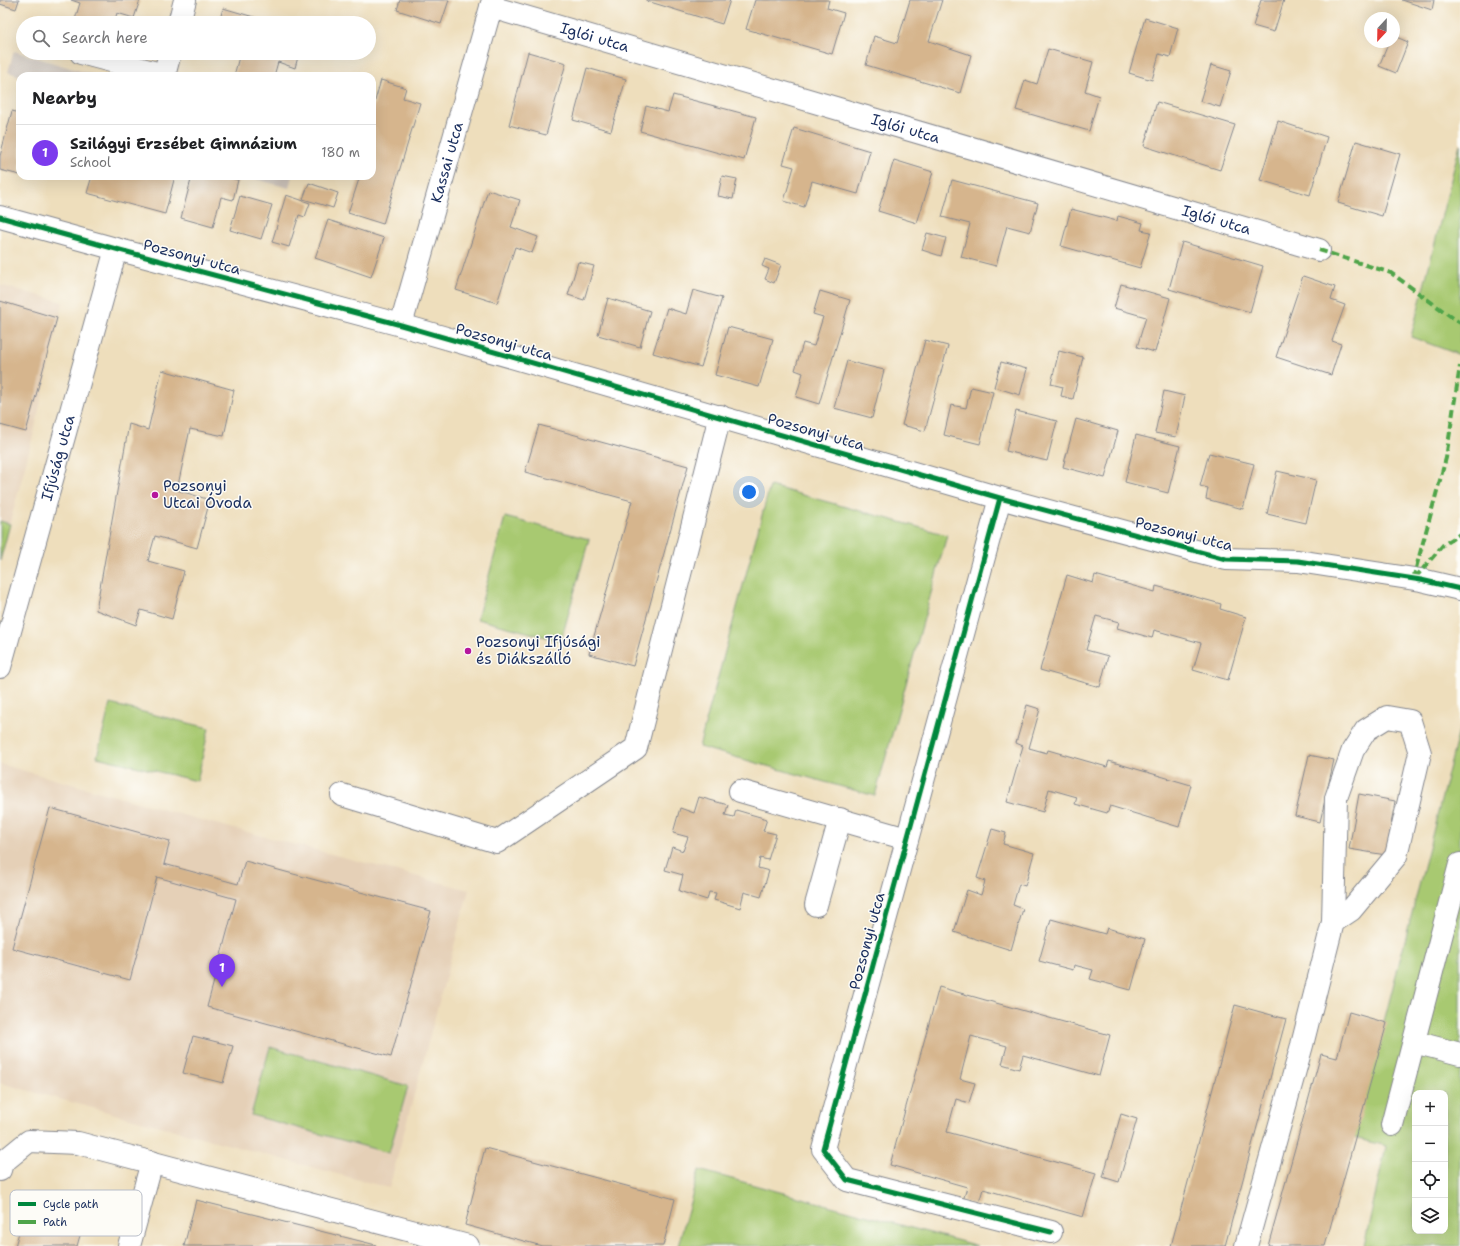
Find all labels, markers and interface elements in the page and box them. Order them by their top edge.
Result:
north arrow [1364,12,1400,48]
search box [16,16,376,60]
street label: Iglói utca [558,18,632,57]
icon: search [30,27,52,49]
text: Search here [62,28,148,48]
text: Nearby [32,87,97,109]
street label: Iglói utca [869,109,943,148]
street label: Kassai utca [426,119,468,205]
text: Szilágyi Erzsébet Gimnázium [70,134,297,154]
text: 1 [42,144,48,161]
text: 180 m [321,144,360,161]
text: School [70,154,111,171]
street label: Iglói utca [1180,200,1254,240]
street label: Pozsonyi utca [141,234,244,280]
street label: Pozsonyi utca [453,319,555,366]
street label: Pozsonyi utca [765,409,867,456]
street label: Ifjúság utca [37,412,80,503]
place label: Pozsonyi Utcai Óvoda [163,476,252,513]
your location [739,482,759,502]
marker: Pozsonyi Utcai Óvoda [150,490,160,500]
street label: Pozsonyi utca [1133,512,1236,556]
place label: Pozsonyi Ifjúsági és Diákszálló [476,632,601,669]
marker: Pozsonyi Ifjúsági és Diákszálló [463,646,473,656]
street label: Pozsonyi utca [844,889,890,992]
pin: 1 [209,954,235,987]
map controls [1412,1090,1448,1234]
button: + [1412,1090,1448,1126]
button: − [1412,1126,1448,1162]
button: locate [1412,1162,1448,1198]
legend [10,1190,142,1236]
text: Cycle path [43,1197,99,1212]
button: layers [1412,1198,1448,1234]
text: Path [43,1215,67,1230]

